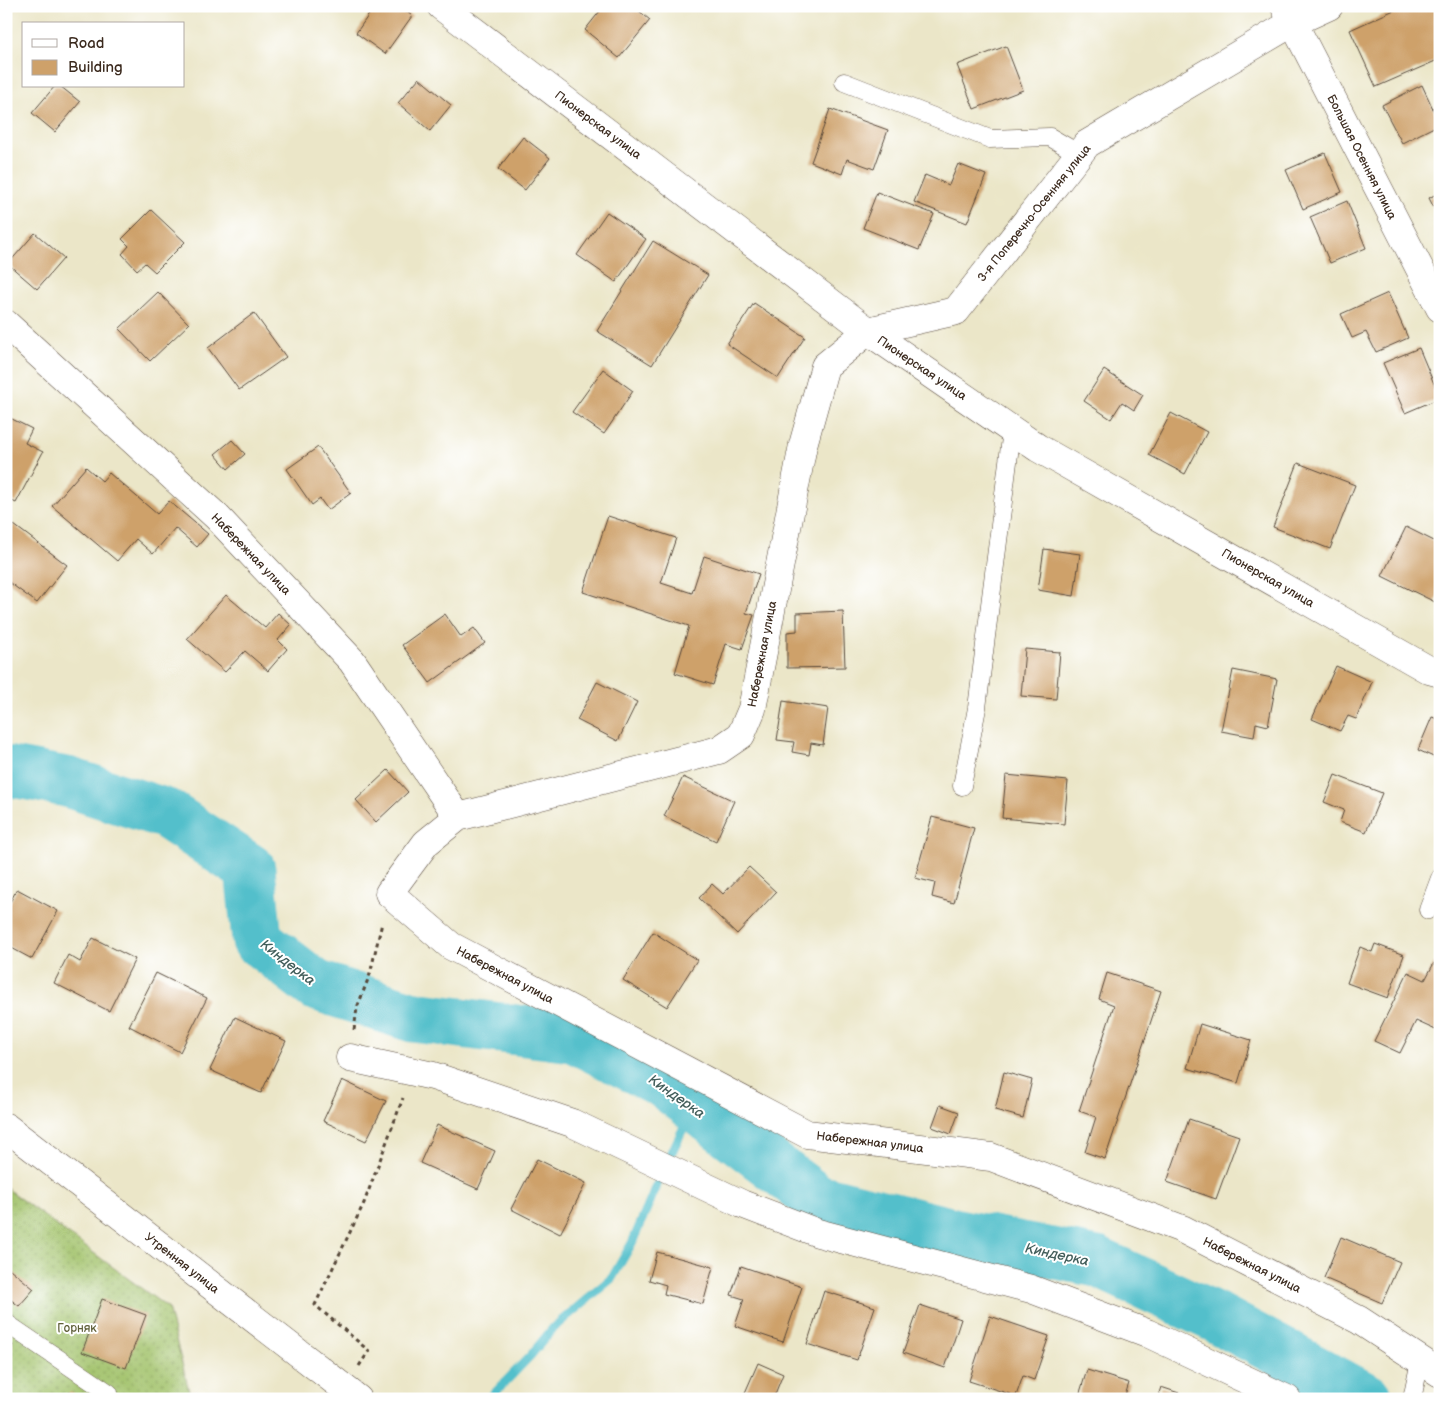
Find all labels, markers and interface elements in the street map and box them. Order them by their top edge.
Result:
legend [22,22,185,88]
text: Road [68,34,104,53]
text: Building [68,58,123,77]
street label: Пионерская улица [551,88,644,163]
street label: Большая Осенняя улица [1324,92,1400,222]
street label: 3-я Поперечно-Осенняя улица [974,142,1094,285]
street label: Пионерская улица [874,333,969,404]
street label: Набережная улица [208,510,294,598]
street label: Пионерская улица [1219,546,1317,611]
street label: Набережная улица [745,600,780,709]
water label: Киндерка [257,936,318,989]
street label: Набережная улица [454,943,556,1007]
water label: Киндерка [645,1071,708,1122]
street label: Набережная улица [815,1128,924,1157]
street label: Утренняя улица [142,1230,222,1297]
street label: Набережная улица [1200,1234,1303,1297]
water label: Киндерка [1023,1239,1090,1270]
park label: Горняк [57,1321,97,1336]

